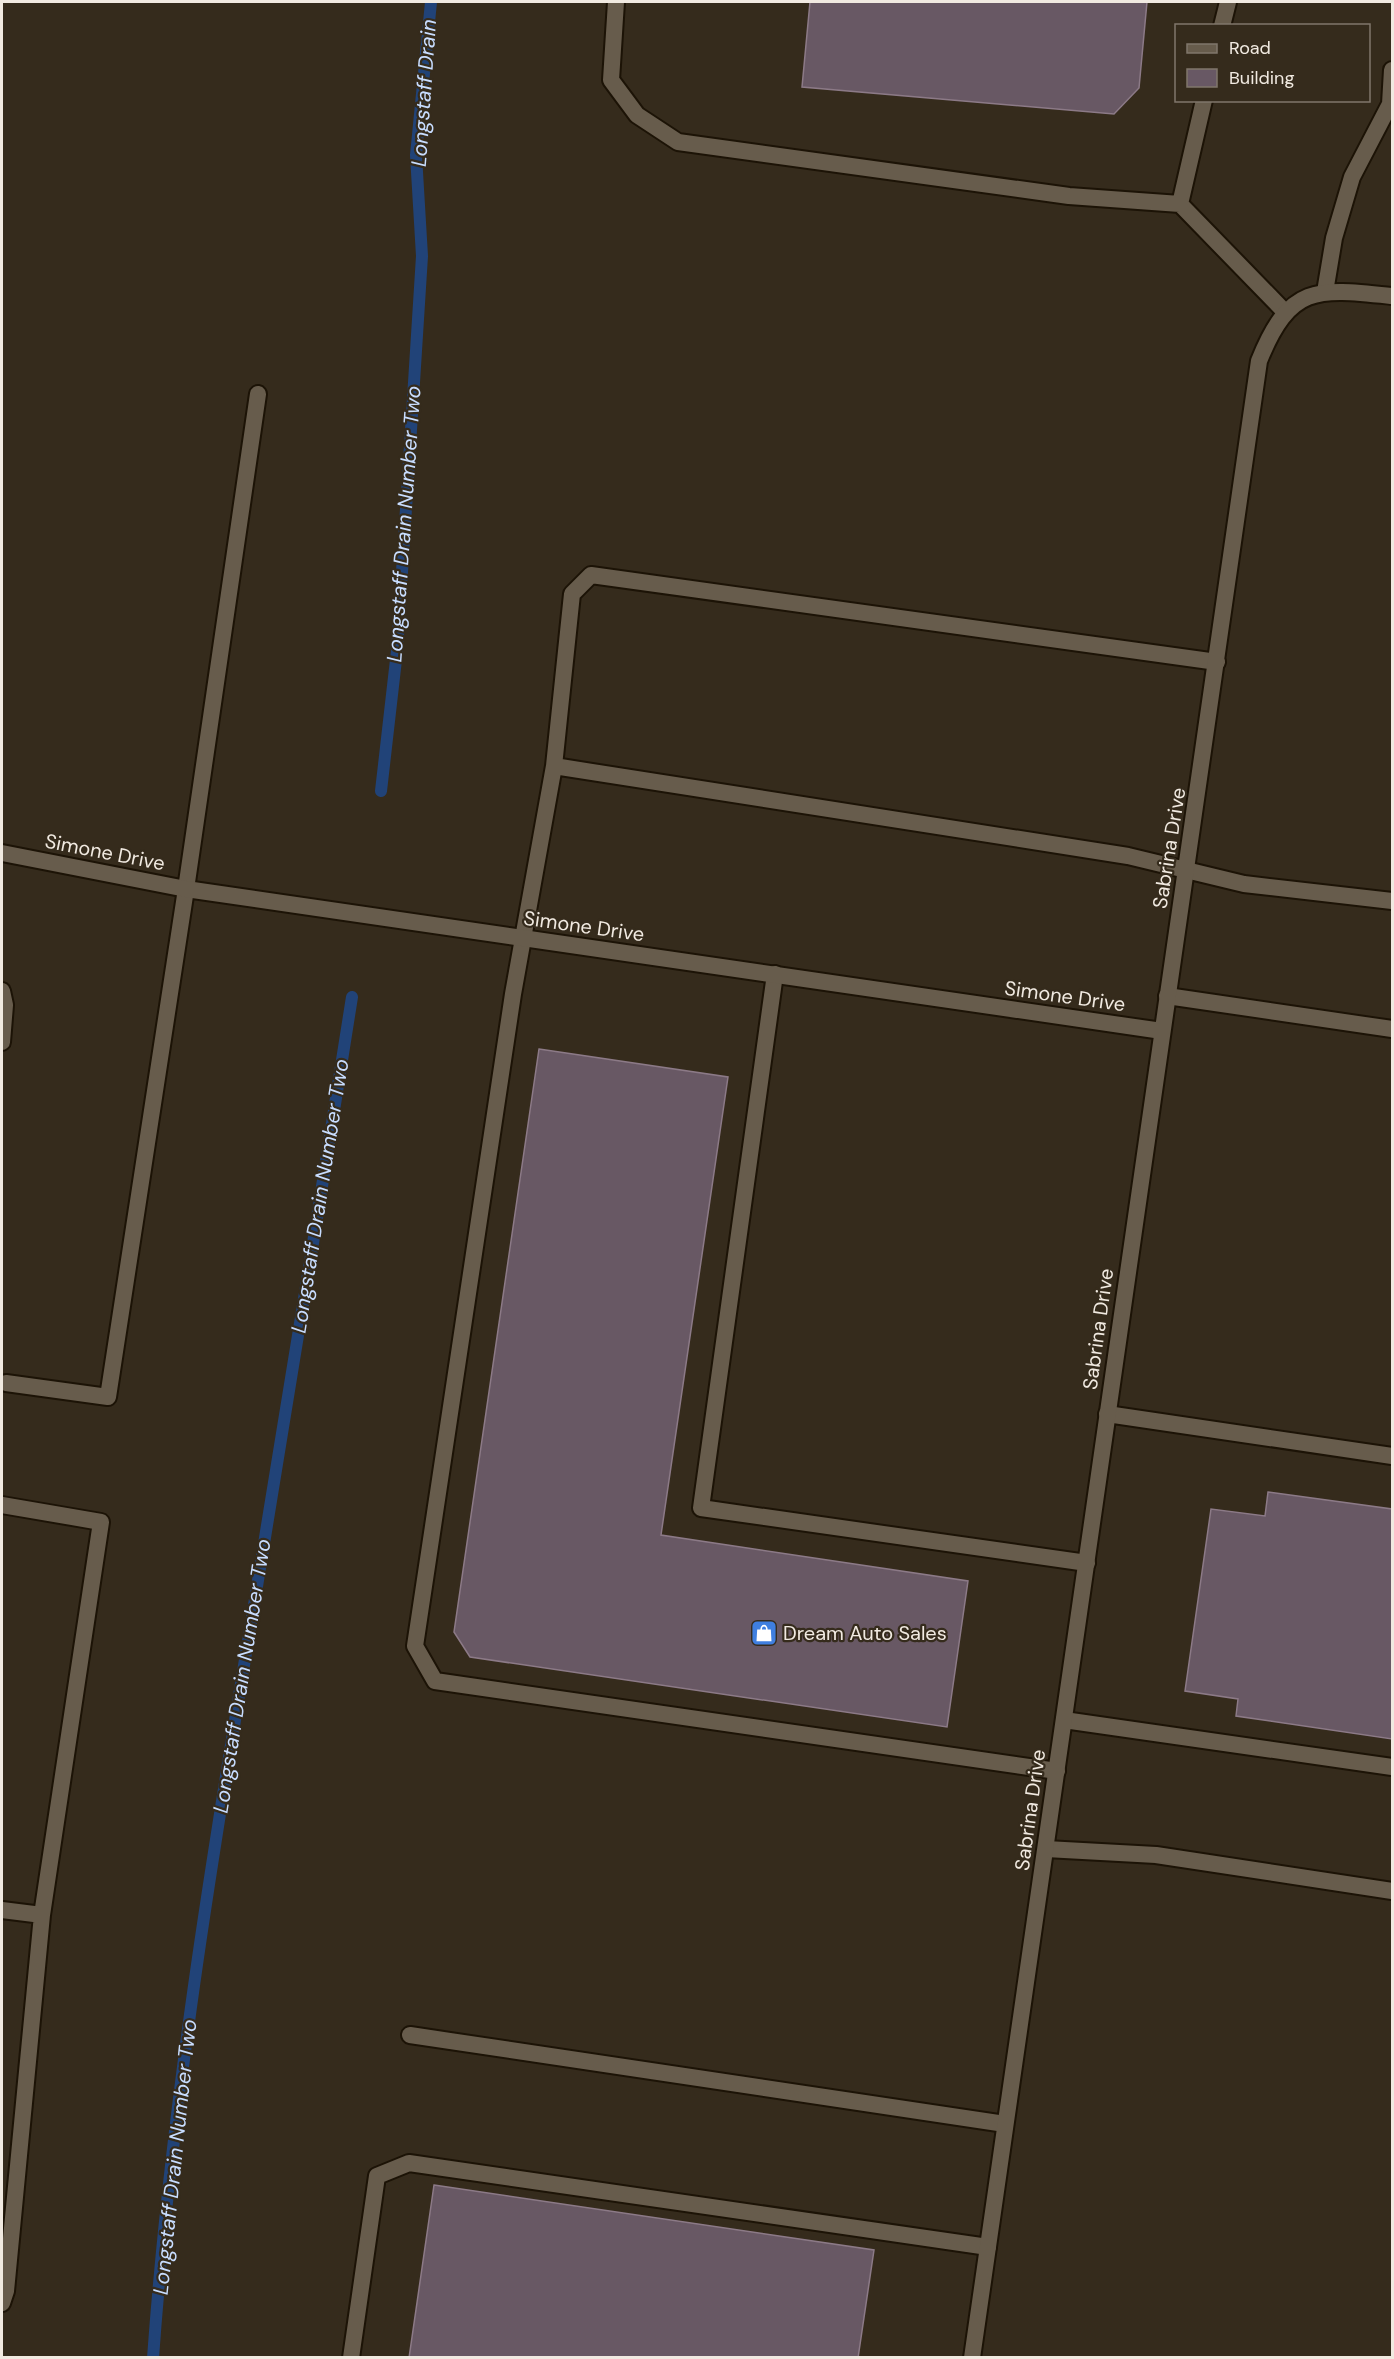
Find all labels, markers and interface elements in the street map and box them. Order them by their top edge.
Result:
water label: Longstaff Drain [405,18,443,168]
legend [1175,24,1370,102]
text: Road [1229,36,1271,60]
text: Building [1229,66,1294,90]
water label: Longstaff Drain Number Two [380,385,428,663]
street label: Sabrina Drive [1147,786,1191,910]
street label: Simone Drive [43,828,167,876]
street label: Simone Drive [522,905,646,947]
street label: Simone Drive [1003,975,1127,1017]
water label: Longstaff Drain Number Two [284,1057,356,1335]
street label: Sabrina Drive [1077,1267,1119,1391]
water label: Longstaff Drain Number Two [206,1537,278,1815]
shop icon: Dream Auto Sales [749,1618,779,1648]
place label: Dream Auto Sales [783,1620,947,1646]
street label: Sabrina Drive [1009,1748,1051,1872]
water label: Longstaff Drain Number Two [147,2018,203,2296]

